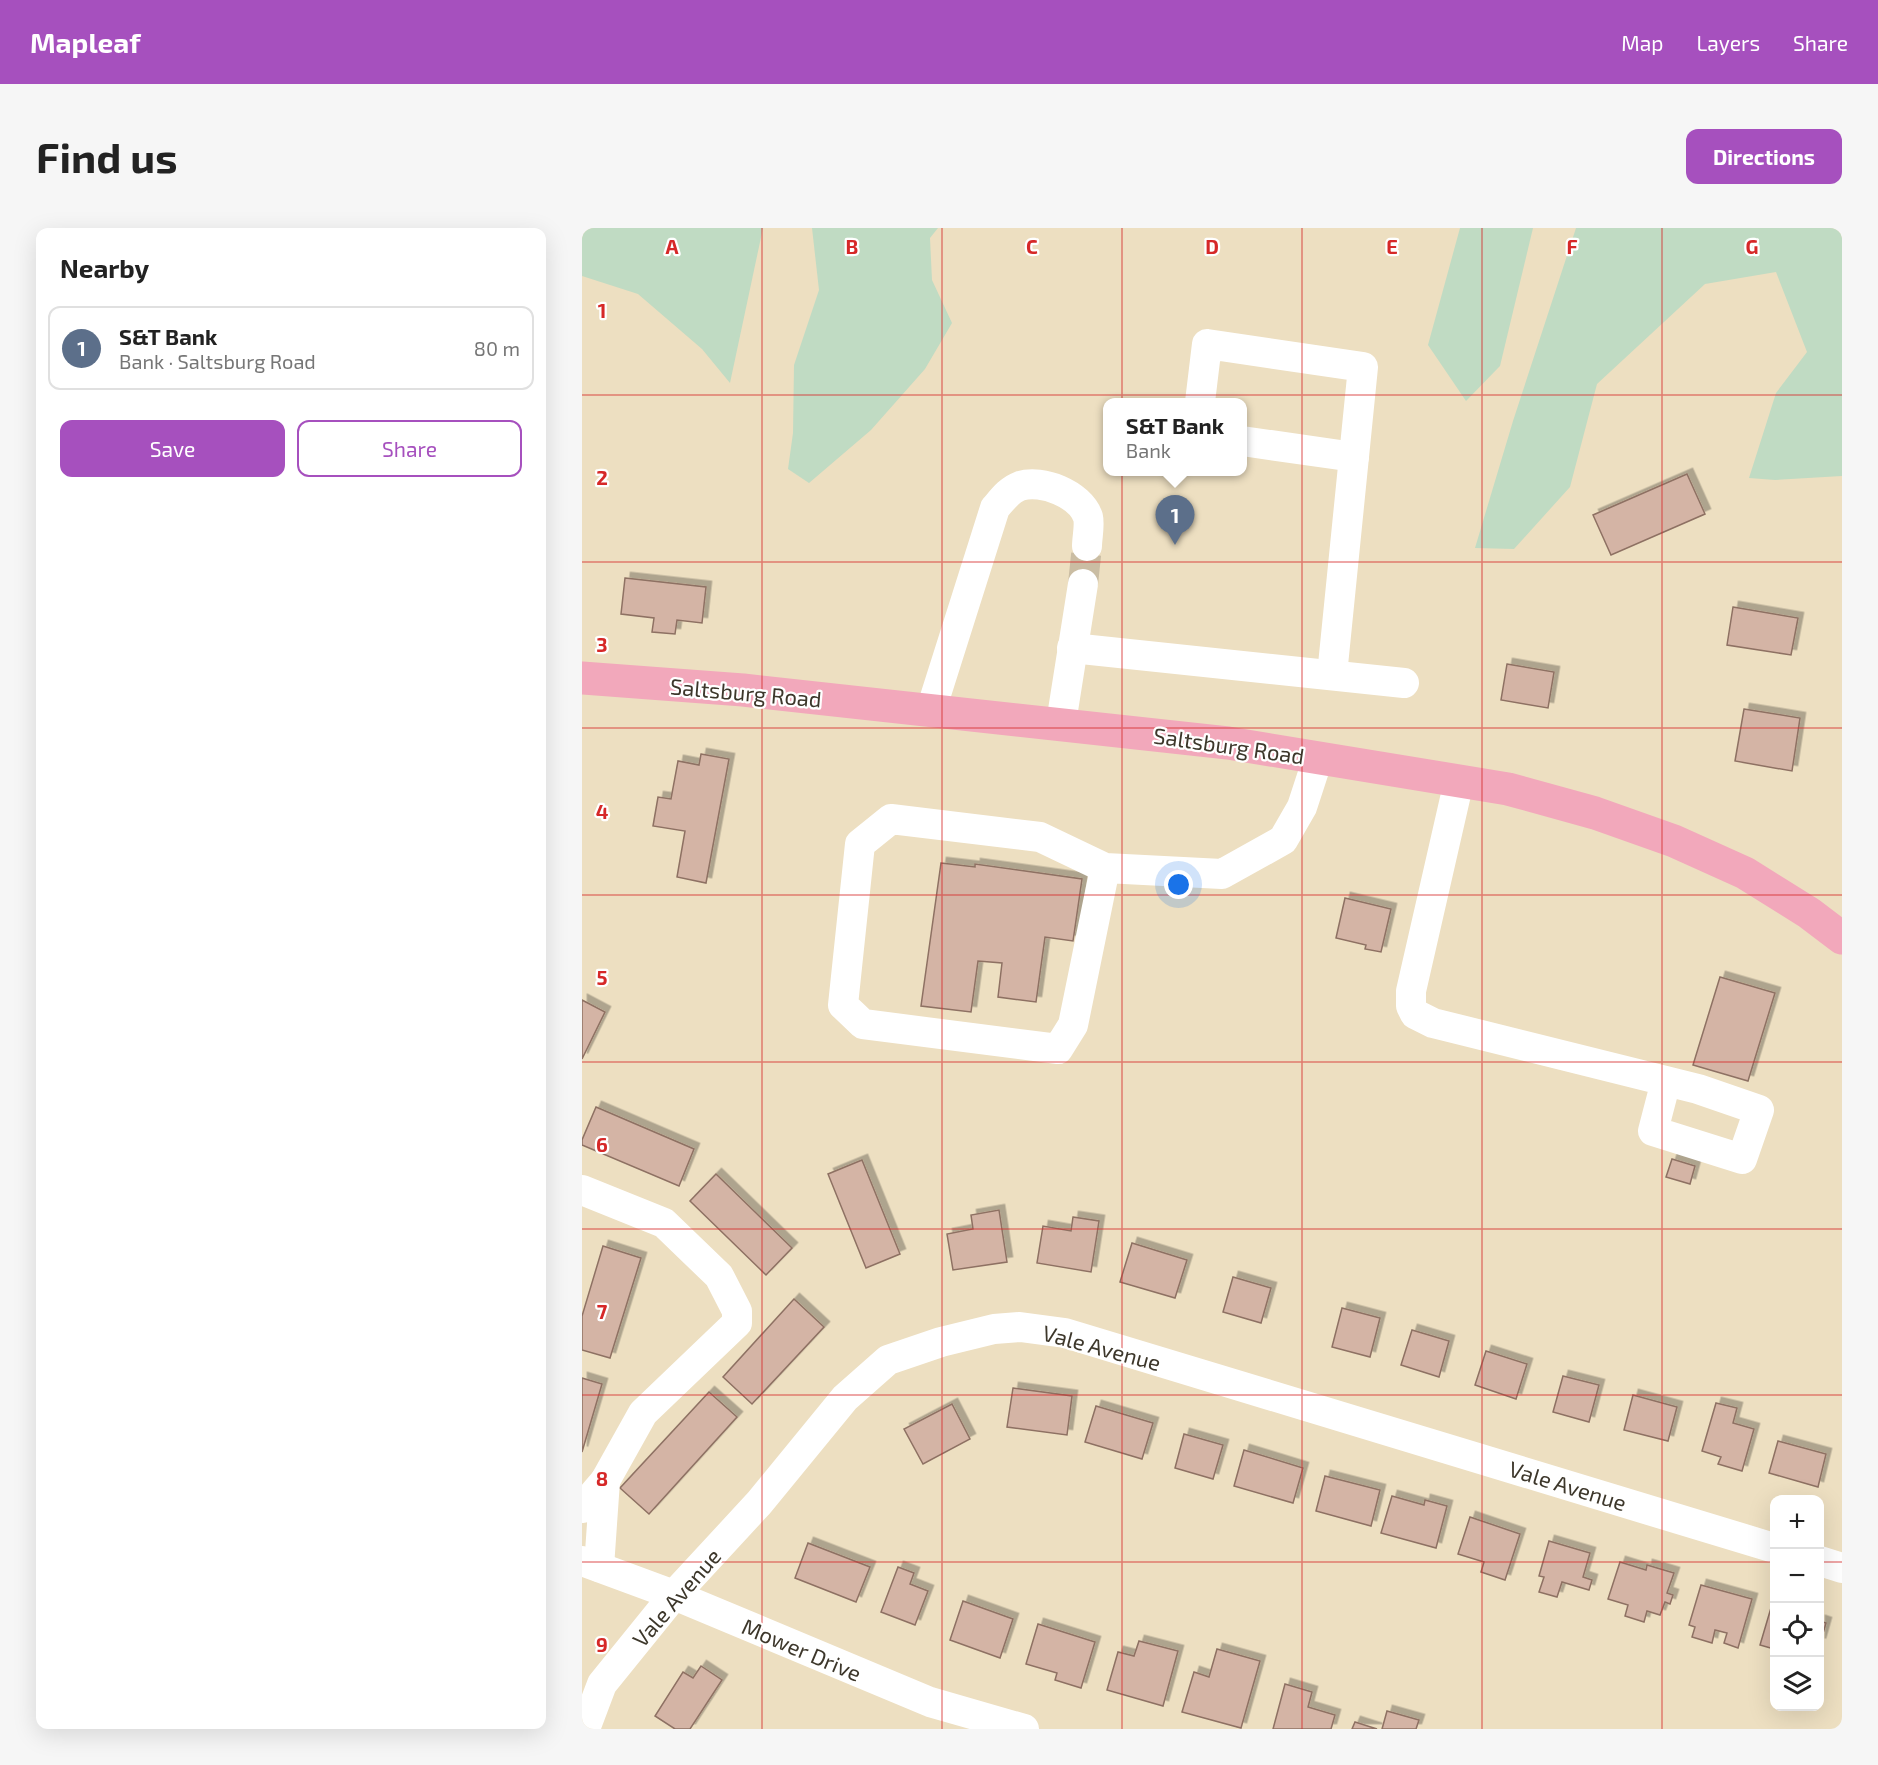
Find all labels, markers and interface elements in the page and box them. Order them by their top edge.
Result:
text: Mapleaf [30,25,141,59]
text: Map [1621,30,1663,55]
text: Layers [1696,30,1760,55]
text: Share [1793,30,1848,55]
button: Directions [1686,129,1842,184]
text: Find us [36,131,178,181]
text: A [665,234,679,258]
text: B [846,234,858,258]
text: C [1026,234,1038,258]
text: D [1205,234,1219,258]
text: E [1386,234,1398,258]
text: F [1566,234,1578,258]
text: G [1746,234,1758,258]
text: Nearby [60,252,149,283]
text: 1 [598,298,606,322]
text: S&T Bank [119,323,217,349]
text: 1 [77,336,86,360]
text: 80 m [474,336,520,360]
text: Bank · Saltsburg Road [119,349,316,373]
popup [1103,398,1247,476]
text: S&T Bank [1126,412,1224,438]
button: Save [60,420,285,477]
button: Share [297,420,522,477]
text: Bank [1126,438,1171,462]
text: 2 [596,465,608,489]
pin: 1 [1156,496,1194,545]
text: 3 [596,632,608,656]
street label: Saltsburg Road [669,672,823,712]
street label: Saltsburg Road [1152,722,1306,768]
text: 4 [596,799,609,823]
your location [1164,870,1193,899]
text: 5 [596,965,608,989]
text: 6 [596,1132,608,1156]
text: 7 [597,1299,608,1323]
street label: Vale Avenue [1040,1319,1164,1375]
street label: Vale Avenue [1506,1455,1630,1515]
text: 8 [596,1466,608,1490]
map controls [1770,1495,1824,1711]
button: + [1770,1495,1824,1549]
street label: Vale Avenue [626,1543,726,1651]
button: − [1770,1549,1824,1603]
button: locate [1770,1603,1824,1657]
street label: Mower Drive [738,1612,866,1686]
text: 9 [596,1632,608,1656]
button: layers [1770,1657,1824,1711]

